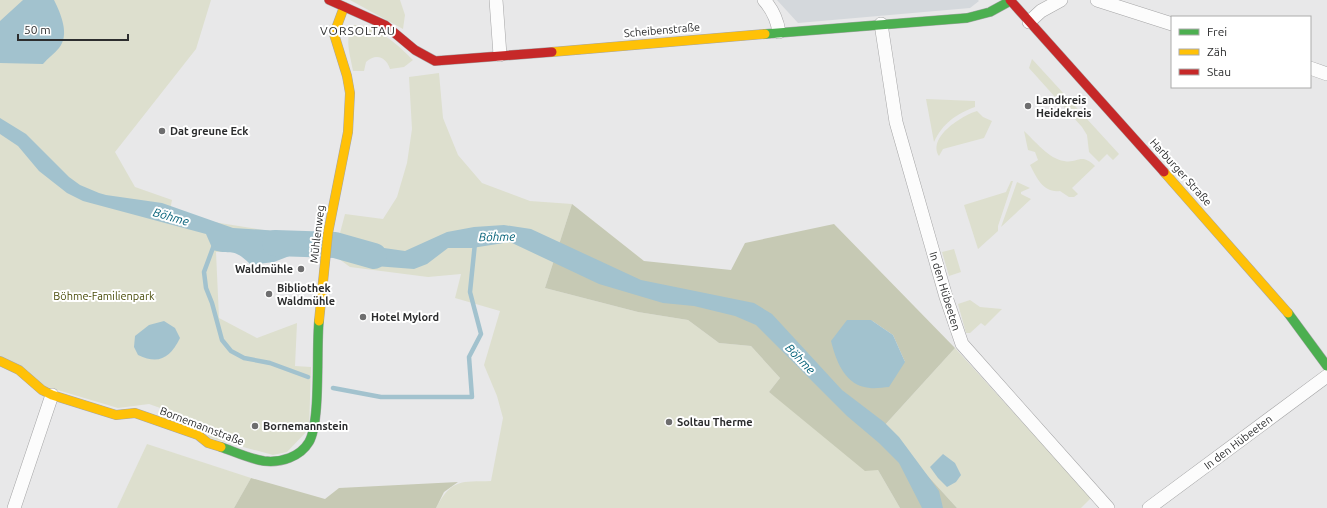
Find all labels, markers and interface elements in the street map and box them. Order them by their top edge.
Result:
scale bar [18,16,128,42]
legend [1171,16,1311,88]
street label: Scheibenstraße [623,21,701,39]
text: 50 m [24,23,51,36]
district label: VORSOLTAU [320,24,396,37]
text: Frei [1207,25,1227,38]
text: Zäh [1207,45,1227,58]
text: Stau [1207,65,1231,78]
place label: Landkreis Heidekreis [1036,94,1092,119]
marker: Landkreis Heidekreis [1023,101,1033,111]
place label: Dat greune Eck [170,125,249,137]
marker: Dat greune Eck [157,126,167,136]
street label: Harburger Straße [1148,136,1214,208]
street label: Mühlenweg [307,204,327,264]
water label: Böhme [152,205,191,228]
water label: Böhme [479,230,515,243]
street label: In den Hübeeten [927,250,963,332]
place label: Waldmühle [235,263,293,275]
marker: Waldmühle [296,264,306,274]
place label: Bibliothek Waldmühle [277,282,335,307]
marker: Bibliothek Waldmühle [264,289,274,299]
park label: Böhme-Familienpark [53,290,155,302]
place label: Hotel Mylord [371,311,439,323]
marker: Hotel Mylord [358,312,368,322]
water label: Böhme [783,341,818,376]
street label: Bornemannstraße [158,404,246,448]
street label: In den Hübeeten [1202,413,1274,471]
place label: Soltau Therme [677,416,753,428]
marker: Soltau Therme [664,417,674,427]
place label: Bornemannstein [263,420,348,432]
marker: Bornemannstein [250,421,260,431]

